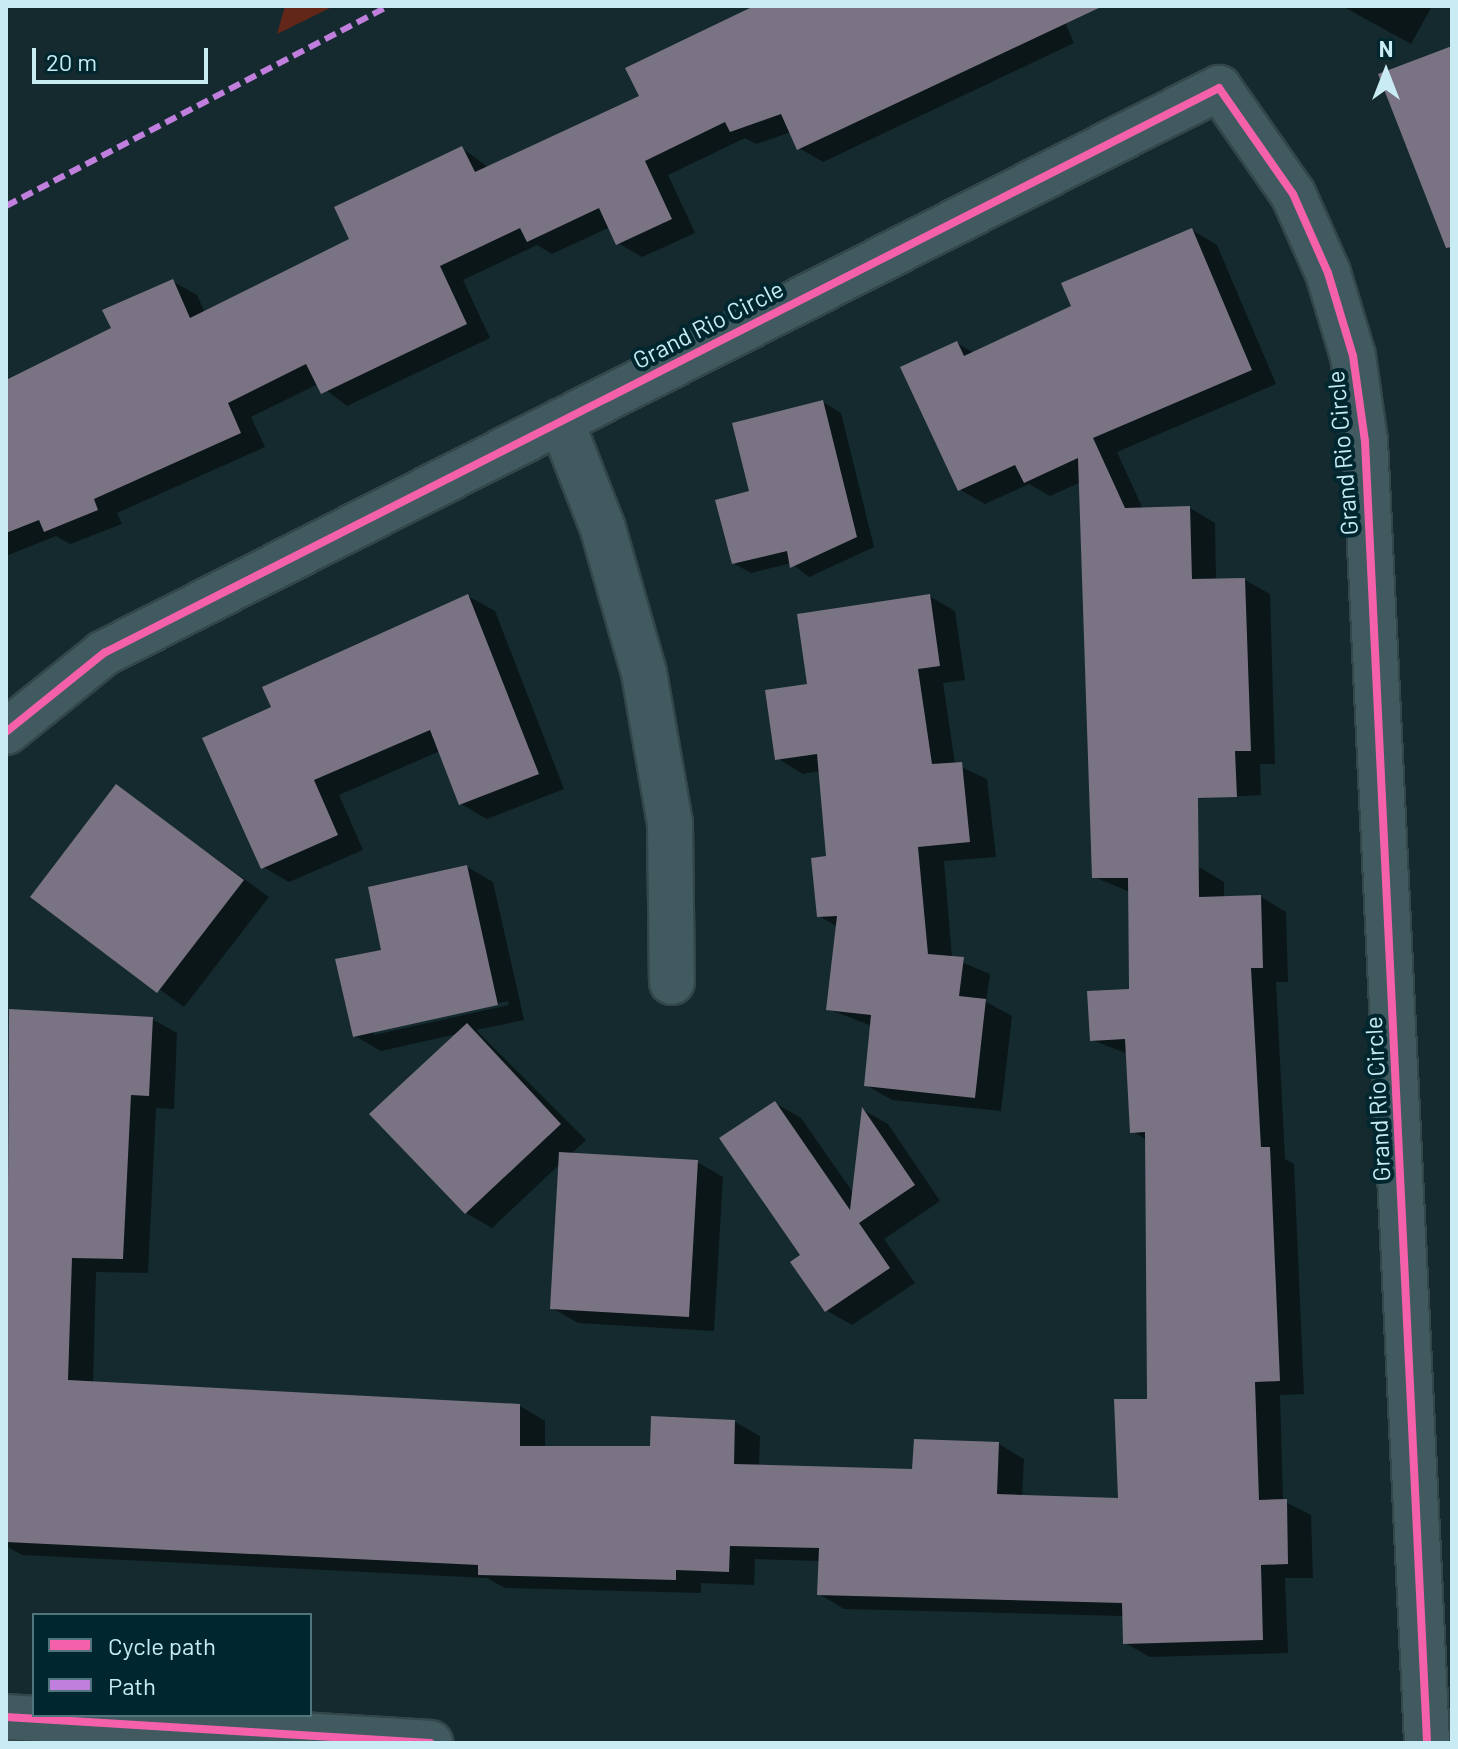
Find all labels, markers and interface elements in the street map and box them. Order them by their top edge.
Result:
scale bar [36,32,212,82]
north arrow [1346,32,1426,112]
text: N [1379,35,1393,61]
text: 20 m [46,47,97,76]
street label: Grand Rio Circle [628,274,788,374]
street label: Grand Rio Circle [1320,369,1364,537]
street label: Grand Rio Circle [1358,1016,1396,1182]
legend [32,1613,312,1717]
text: Cycle path [108,1631,216,1660]
text: Path [108,1671,156,1700]

